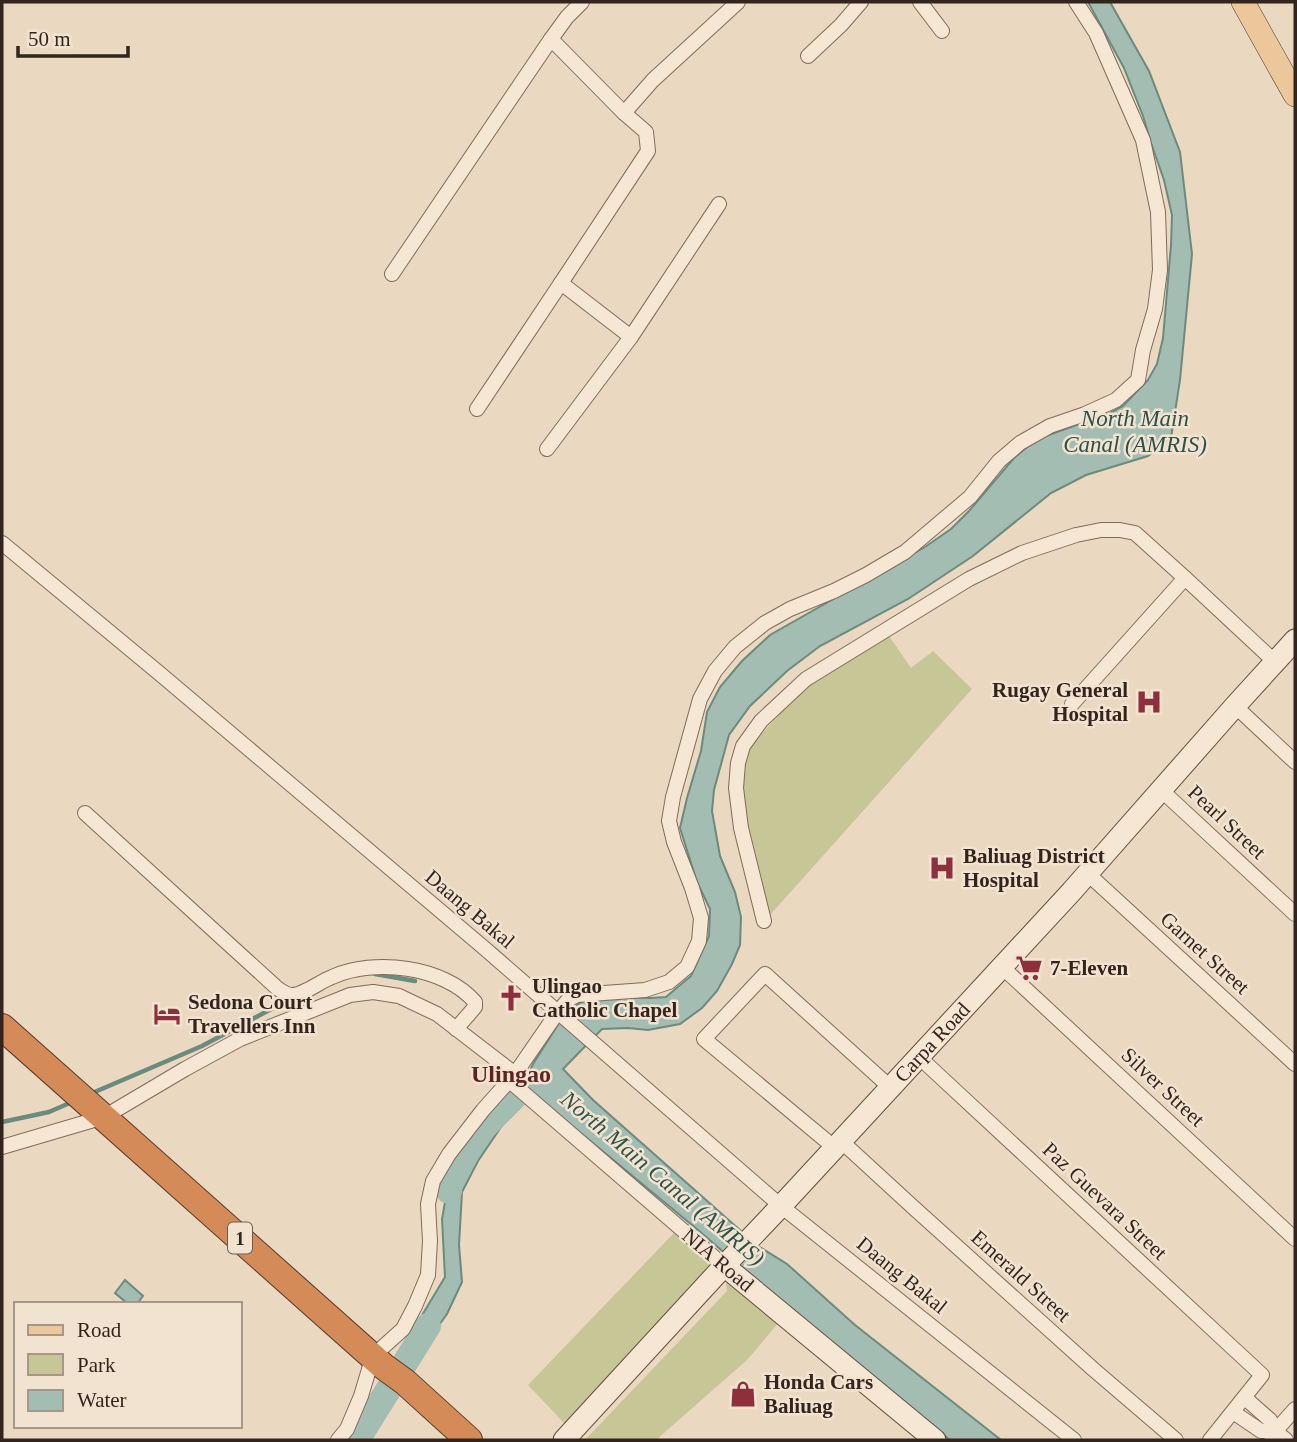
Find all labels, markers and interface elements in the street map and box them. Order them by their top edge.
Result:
scale bar [18,14,128,58]
text: 50 m [28,27,71,51]
water label: North Main Canal (AMRIS) [1063,406,1207,457]
place label: Rugay General Hospital [992,678,1128,726]
hospital icon: Rugay General Hospital [1134,687,1164,717]
street label: Pearl Street [1183,780,1271,864]
place label: Baliuag District Hospital [963,844,1105,892]
hospital icon: Baliuag District Hospital [927,853,957,883]
street label: Daang Bakal [421,865,520,953]
street label: Garnet Street [1156,907,1255,999]
supermarket icon: 7-Eleven [1014,953,1044,983]
place label: 7-Eleven [1050,956,1128,980]
place label: Ulingao Catholic Chapel [532,974,677,1022]
church icon: Ulingao Catholic Chapel [496,983,526,1013]
place label: Sedona Court Travellers Inn [188,990,316,1038]
street label: Carpa Road [890,997,975,1087]
hotel icon: Sedona Court Travellers Inn [152,999,182,1029]
street label: Silver Street [1117,1043,1209,1131]
district label: Ulingao [471,1061,551,1087]
water label: North Main Canal (AMRIS) [555,1085,769,1271]
street label: Paz Guevara Street [1038,1137,1172,1265]
road number: 1 [228,1222,252,1254]
street label: NIA Road [677,1223,759,1297]
street label: Emerald Street [966,1225,1076,1327]
street label: Daang Bakal [852,1231,952,1319]
legend [14,1302,242,1428]
text: Road [77,1318,122,1342]
text: Park [77,1353,116,1377]
place label: Honda Cars Baliuag [764,1370,873,1418]
shop icon: Honda Cars Baliuag [728,1379,758,1409]
text: Water [77,1388,127,1412]

